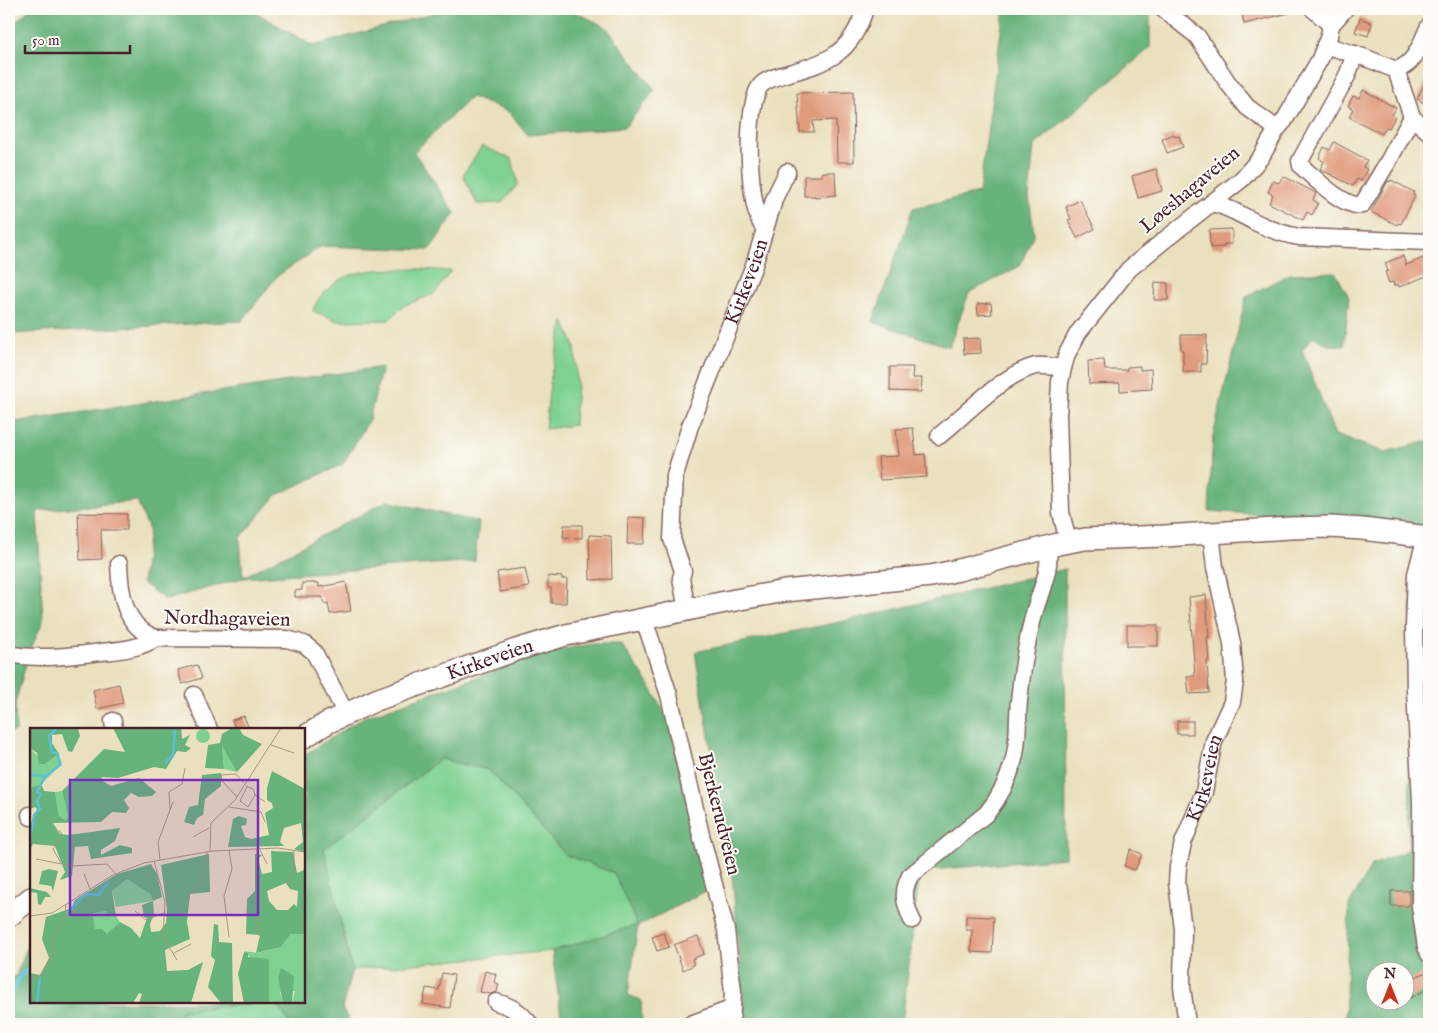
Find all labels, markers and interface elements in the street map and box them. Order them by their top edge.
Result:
scale bar [25,22,130,54]
text: 50 m [32,31,60,50]
street label: Løeshagaveien [1135,141,1245,239]
street label: Kirkeveien [719,235,774,328]
street label: Nordhagaveien [163,605,291,633]
street label: Kirkeveien [443,633,536,686]
inset map [30,728,305,1003]
street label: Kirkeveien [1180,729,1228,826]
street label: Bjerkerudveien [692,750,746,878]
north arrow [1366,960,1416,1010]
text: N [1383,965,1396,983]

